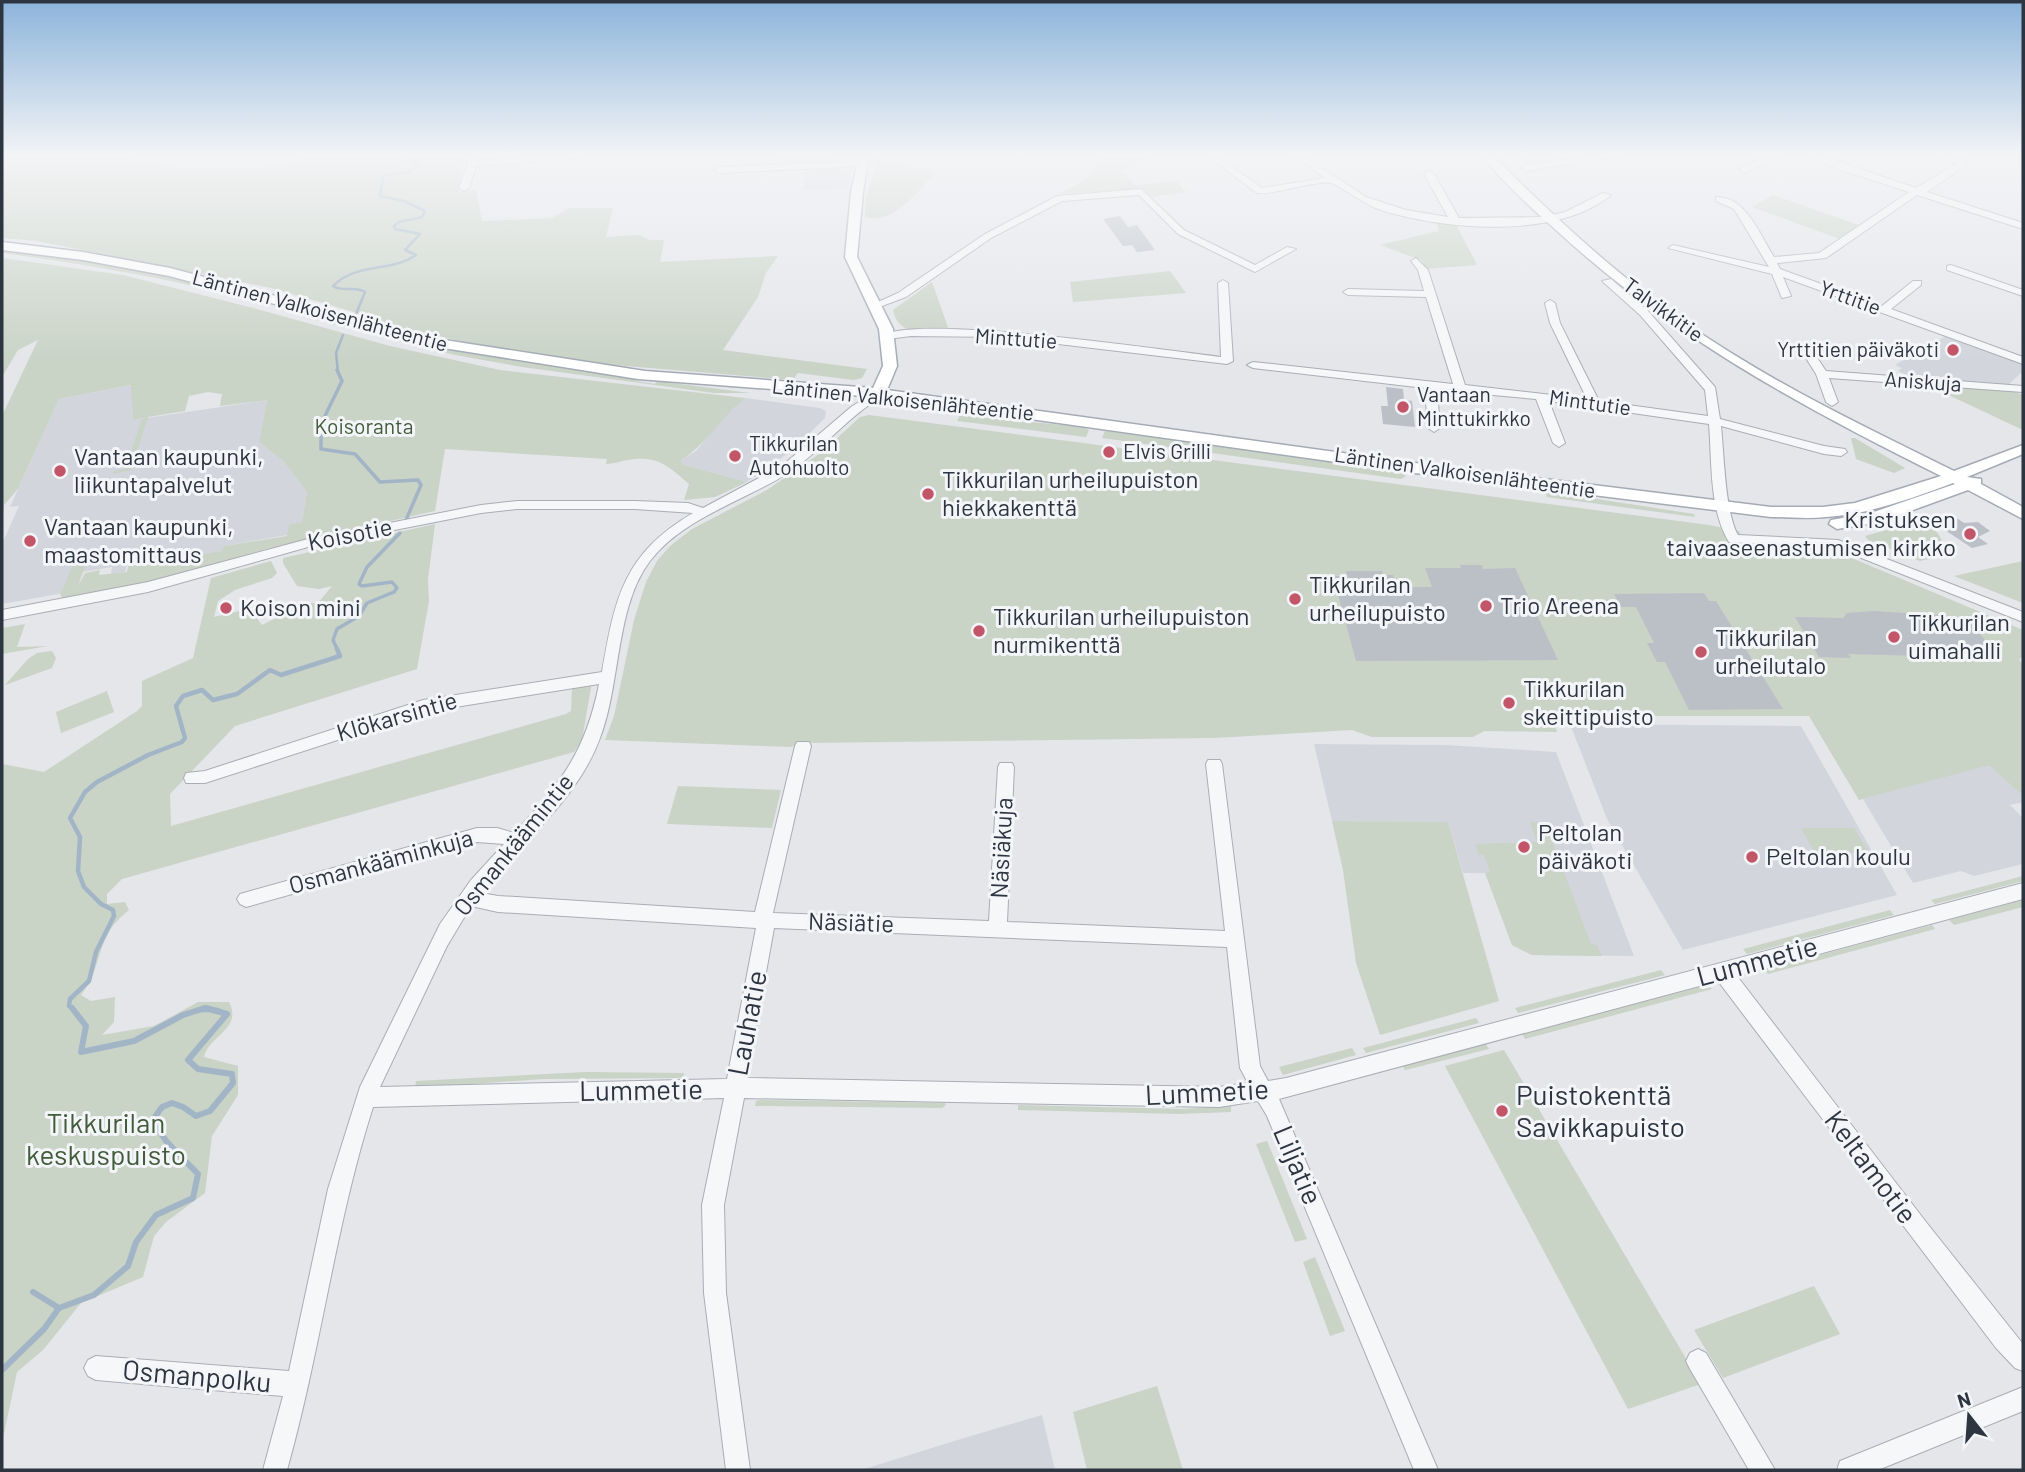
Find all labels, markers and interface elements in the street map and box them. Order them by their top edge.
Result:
street label: Läntinen Valkoisenlähteentie [190,263,451,356]
street label: Talvikkitie [1619,271,1709,346]
street label: Yrttitie [1816,274,1885,319]
street label: Minttutie [974,322,1058,353]
place label: Yrttitien päiväkoti [1777,336,1939,361]
marker: Yrttitien päiväkoti [1945,342,1961,358]
street label: Aniskuja [1884,365,1962,396]
street label: Läntinen Valkoisenlähteentie [771,372,1035,425]
place label: Vantaan Minttukirkko [1417,381,1531,430]
street label: Minttutie [1548,383,1633,420]
marker: Vantaan Minttukirkko [1395,399,1411,415]
park label: Koisoranta [315,413,413,438]
place label: Tikkurilan Autohuolto [749,430,849,479]
place label: Elvis Grilli [1123,438,1211,463]
place label: Vantaan kaupunki, liikuntapalvelut [74,441,264,498]
street label: Läntinen Valkoisenlähteentie [1333,441,1597,502]
marker: Elvis Grilli [1101,444,1117,460]
marker: Tikkurilan Autohuolto [727,448,743,464]
marker: Vantaan kaupunki, liikuntapalvelut [52,463,68,479]
place label: Tikkurilan urheilupuiston hiekkakenttä [942,464,1199,521]
marker: Tikkurilan urheilupuiston hiekkakenttä [920,486,936,502]
place label: Kristuksen taivaaseenastumisen kirkko [1666,504,1956,561]
place label: Vantaan kaupunki, maastomittaus [44,511,234,568]
street label: Koisotie [305,511,395,556]
marker: Kristuksen taivaaseenastumisen kirkko [1962,526,1978,542]
marker: Vantaan kaupunki, maastomittaus [22,533,38,549]
place label: Tikkurilan urheilupuisto [1309,569,1446,626]
place label: Trio Areena [1500,590,1619,619]
marker: Tikkurilan urheilupuisto [1287,591,1303,607]
place label: Koison mini [240,592,361,621]
marker: Trio Areena [1478,598,1494,614]
marker: Koison mini [218,600,234,616]
place label: Tikkurilan urheilupuiston nurmikenttä [993,601,1250,658]
place label: Tikkurilan uimahalli [1908,607,2010,664]
place label: Tikkurilan urheilutalo [1715,622,1826,679]
marker: Tikkurilan urheilupuiston nurmikenttä [971,623,987,639]
marker: Tikkurilan uimahalli [1886,629,1902,645]
marker: Tikkurilan urheilutalo [1693,644,1709,660]
place label: Tikkurilan skeittipuisto [1523,673,1654,730]
street label: Klökarsintie [333,685,460,747]
marker: Tikkurilan skeittipuisto [1501,695,1517,711]
street label: Osmankäämintie [447,767,579,921]
street label: Näsiäkuja [983,797,1018,899]
place label: Peltolan päiväkoti [1538,817,1632,874]
street label: Osmankääminkuja [285,822,476,899]
marker: Peltolan päiväkoti [1516,839,1532,855]
place label: Peltolan koulu [1766,841,1911,870]
marker: Peltolan koulu [1744,849,1760,865]
street label: Näsiätie [808,906,895,937]
street label: Lummetie [1692,928,1821,993]
street label: Lauhatie [719,967,773,1078]
street label: Lummetie [579,1071,703,1107]
street label: Lummetie [1144,1071,1270,1111]
place label: Puistokenttä Savikkapuisto [1516,1077,1685,1143]
marker: Puistokenttä Savikkapuisto [1494,1103,1510,1119]
street label: Keltamotie [1818,1103,1925,1230]
park label: Tikkurilan keskuspuisto [26,1105,186,1171]
street label: Liljatie [1267,1120,1331,1209]
street label: Osmanpolku [121,1352,273,1398]
north arrow [1934,1381,2004,1451]
text: N [1954,1386,1973,1412]

